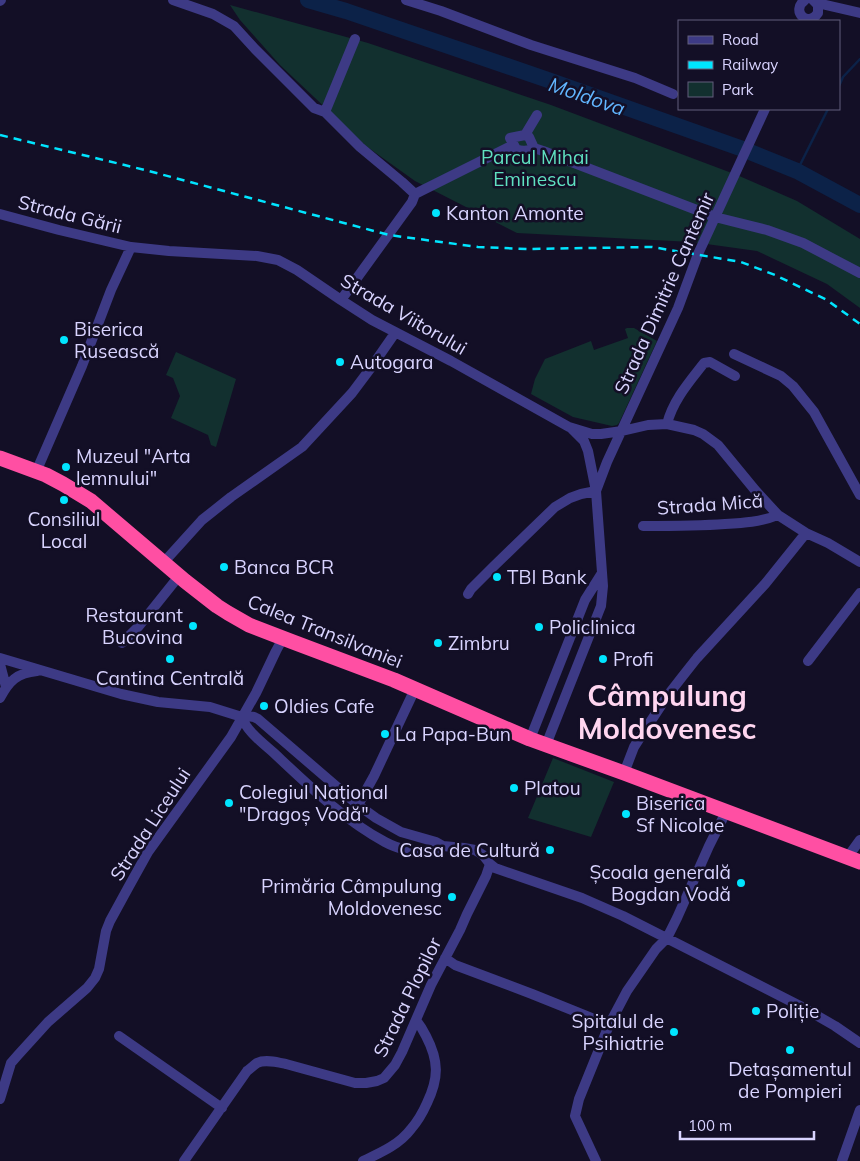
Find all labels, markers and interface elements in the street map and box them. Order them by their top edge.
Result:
legend [678,20,840,110]
text: Road [722,30,759,49]
text: Railway [722,55,778,74]
water label: Moldova [546,71,628,121]
text: Park [722,80,754,99]
park label: Parcul Mihai Eminescu [481,145,589,191]
street label: Strada Dimitrie Cantemir [609,188,719,397]
street label: Strada Gării [16,190,124,238]
place label: Kanton Amonte [446,201,584,225]
marker: Kanton Amonte [430,207,442,219]
street label: Strada Viitorului [337,268,471,360]
place label: Biserica Rusească [74,317,160,363]
marker: Biserica Rusească [58,334,70,346]
place label: Autogara [350,350,433,374]
marker: Autogara [334,356,346,368]
place label: Muzeul "Arta lemnului" [76,444,191,490]
marker: Muzeul "Arta lemnului" [60,461,72,473]
street label: Strada Mică [656,488,764,520]
marker: Consiliul Local [58,494,70,506]
place label: Consiliul Local [28,507,100,553]
place label: Banca BCR [234,555,334,579]
marker: Banca BCR [218,561,230,573]
place label: TBI Bank [507,565,587,589]
marker: TBI Bank [491,571,503,583]
street label: Calea Transilvaniei [244,589,406,673]
place label: Restaurant Bucovina [85,603,183,649]
place label: Policlinica [549,615,636,639]
marker: Restaurant Bucovina [187,620,199,632]
marker: Policlinica [533,621,545,633]
place label: Zimbru [448,631,510,655]
marker: Zimbru [432,637,444,649]
place label: Profi [613,647,654,671]
marker: Cantina Centrală [164,653,176,665]
marker: Profi [597,653,609,665]
place label: Cantina Centrală [96,666,244,690]
district label: Câmpulung Moldovenesc [578,677,756,746]
place label: Oldies Cafe [274,694,374,718]
marker: Oldies Cafe [258,700,270,712]
place label: La Papa-Bun [395,722,511,746]
marker: La Papa-Bun [379,728,391,740]
street label: Strada Liceului [105,763,195,885]
place label: Platou [524,776,581,800]
place label: Colegiul Național "Dragoș Vodă" [239,780,388,827]
marker: Platou [508,782,520,794]
place label: Biserica Sf Nicolae [636,791,724,837]
marker: Colegiul Național "Dragoș Vodă" [223,797,235,809]
marker: Biserica Sf Nicolae [620,808,632,820]
place label: Casa de Cultură [399,838,540,862]
marker: Casa de Cultură [544,844,556,856]
place label: Școala generală Bogdan Vodă [589,860,731,906]
place label: Primăria Câmpulung Moldovenesc [261,874,442,920]
marker: Școala generală Bogdan Vodă [735,877,747,889]
marker: Primăria Câmpulung Moldovenesc [446,891,458,903]
street label: Strada Plopilor [368,933,446,1061]
place label: Poliție [766,999,819,1024]
marker: Poliție [750,1005,762,1017]
place label: Spitalul de Psihiatrie [571,1009,664,1055]
marker: Spitalul de Psihiatrie [668,1026,680,1038]
marker: Detașamentul de Pompieri [784,1044,796,1056]
place label: Detașamentul de Pompieri [728,1057,852,1103]
scale bar [680,1108,814,1140]
text: 100 m [688,1116,732,1135]

